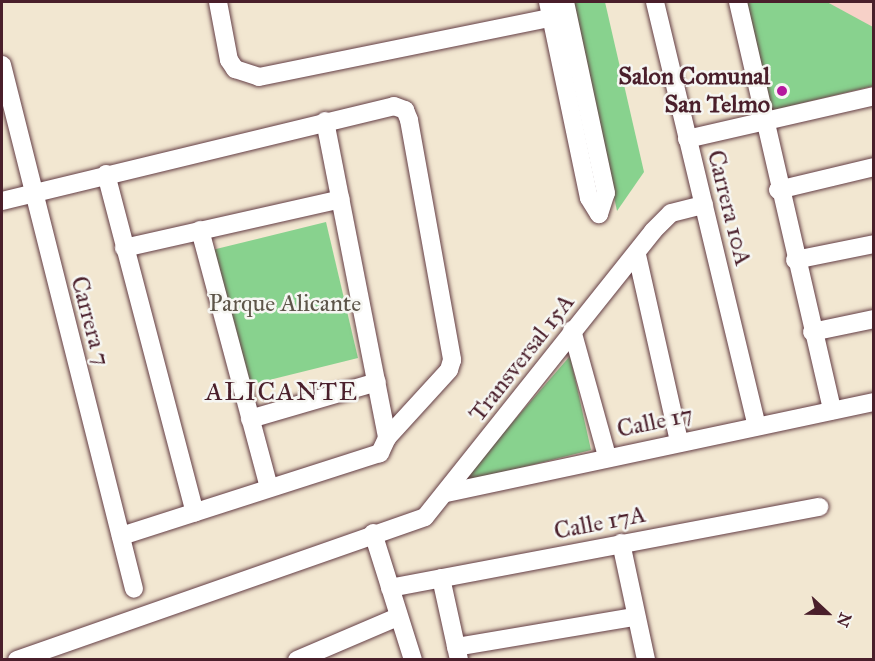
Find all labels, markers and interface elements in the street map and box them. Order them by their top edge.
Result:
place label: Salon Comunal San Telmo [618,63,770,119]
marker: Salon Comunal San Telmo [775,84,789,98]
street label: Carrera 10A [701,147,757,269]
street label: Carrera 7 [64,273,116,369]
street label: Transversal 15A [463,288,581,428]
park label: Parque Alicante [209,290,361,318]
district label: ALICANTE [205,376,359,408]
street label: Calle 17 [614,400,696,444]
street label: Calle 17A [552,500,648,546]
north arrow [797,583,857,643]
text: N [833,610,856,630]

